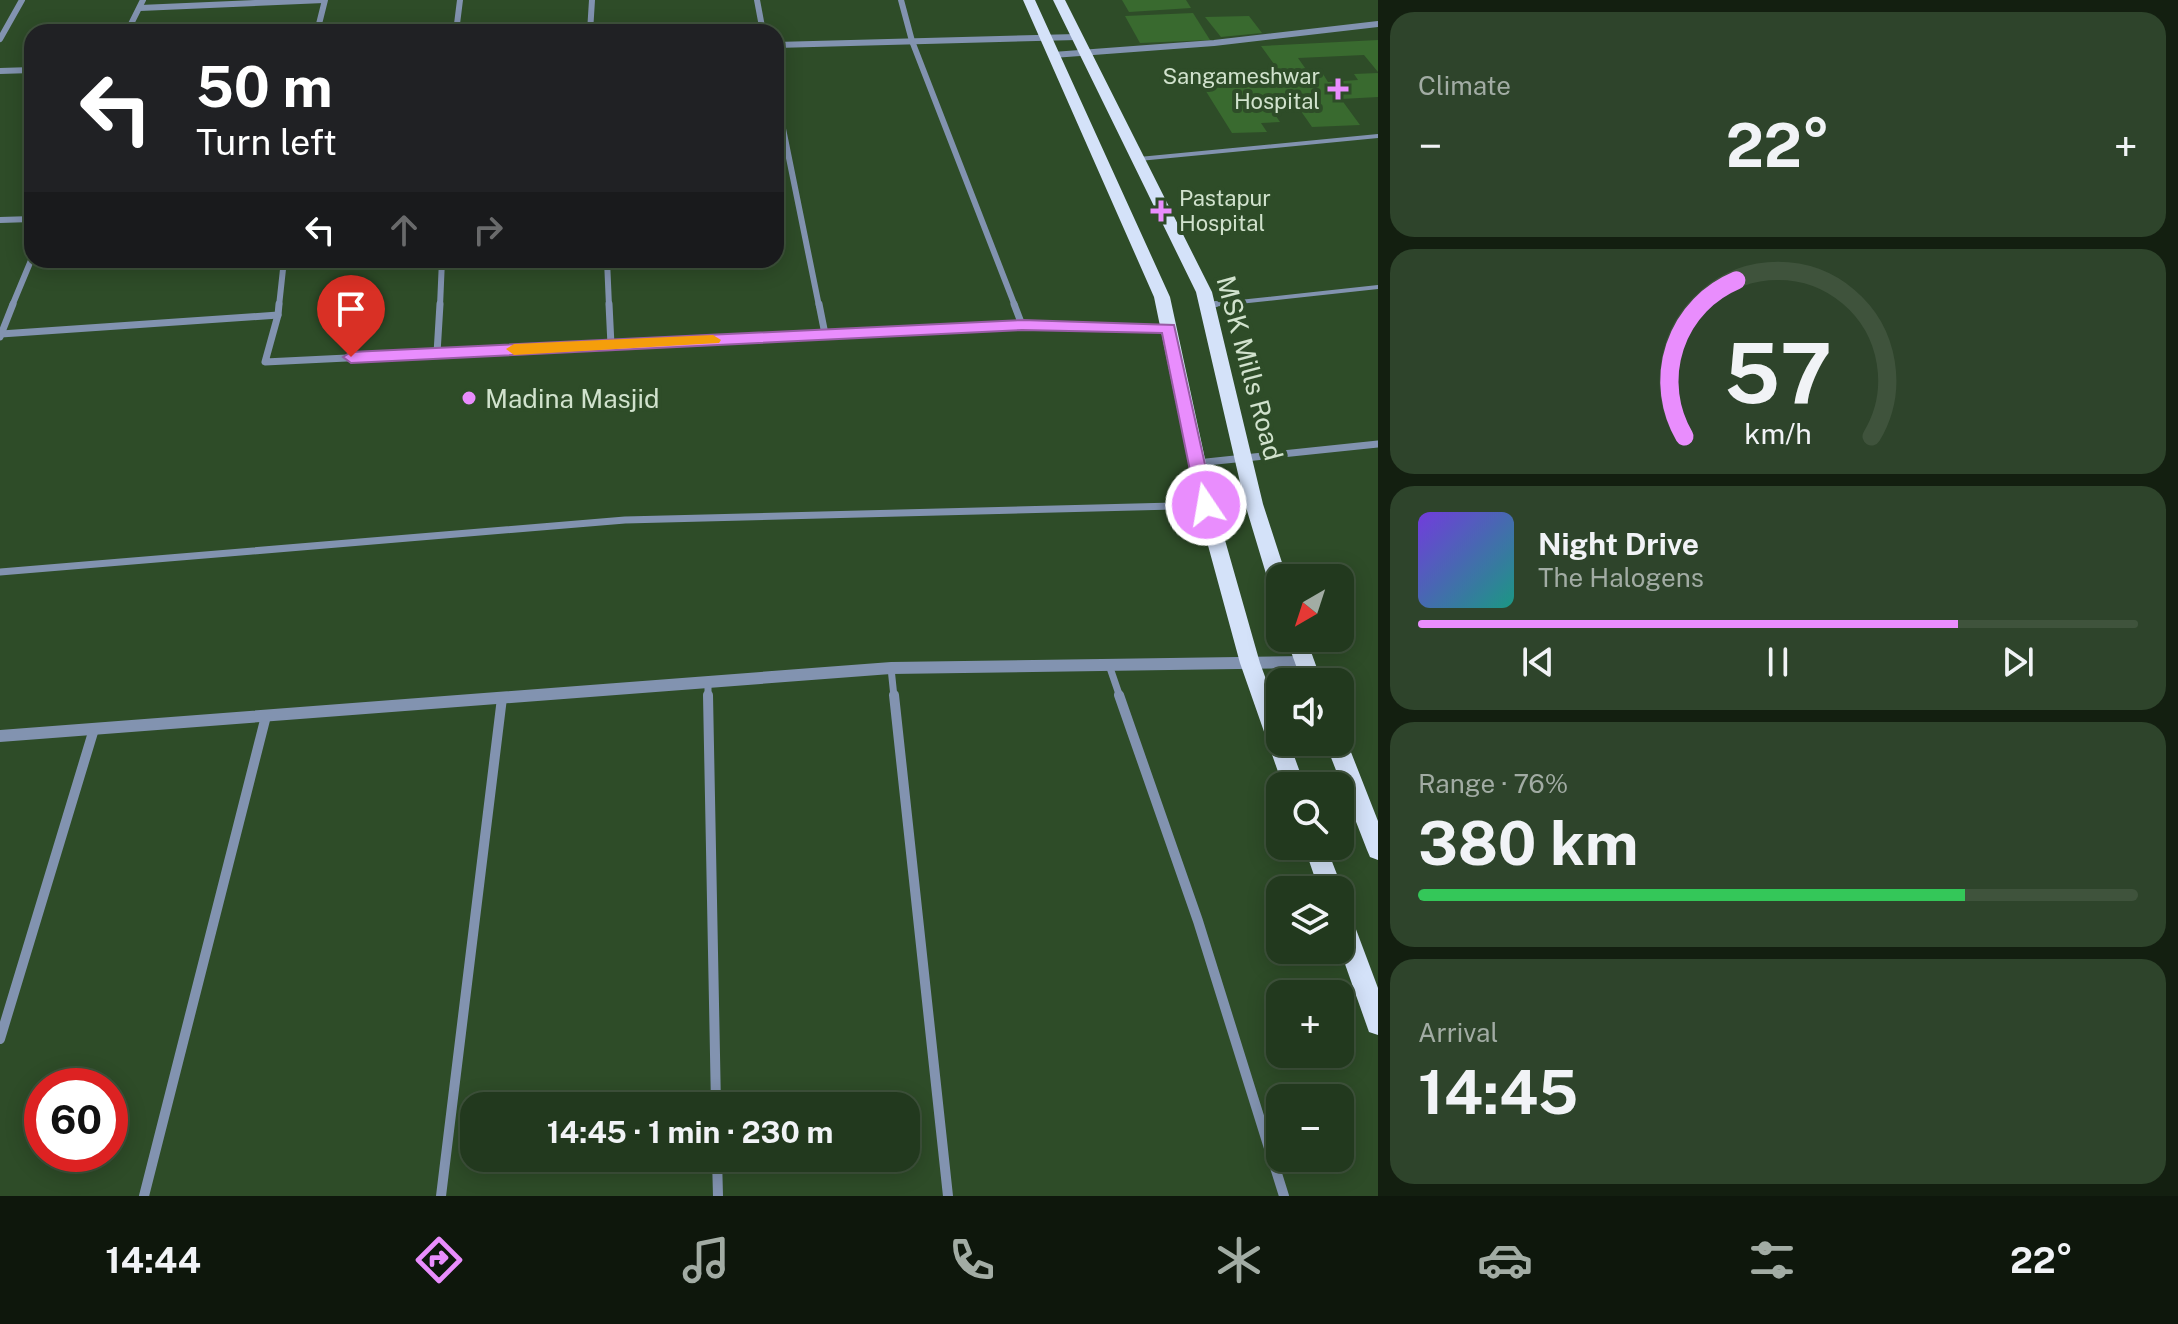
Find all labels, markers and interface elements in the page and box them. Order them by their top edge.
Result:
text: 50 m [196,54,333,120]
icon: left [64,56,168,160]
place label: Sangameshwar Hospital [1162,63,1320,114]
text: Climate [1418,70,1511,101]
marker: Sangameshwar Hospital [1327,78,1349,100]
text: 22° [1726,110,1830,181]
text: − [1418,120,1442,172]
text: + [2114,120,2138,172]
text: Turn left [196,121,337,163]
place label: Pastapur Hospital [1179,185,1271,236]
marker: Pastapur Hospital [1150,200,1172,222]
icon: left [298,208,342,252]
icon: ahead [382,208,426,252]
icon: right [466,208,510,252]
street label: MSK Mills Road [1210,272,1290,464]
pin [317,275,385,357]
icon: arrive [329,287,373,331]
text: 57 [1724,324,1832,422]
place label: Madina Masjid [485,383,660,414]
marker: Madina Masjid [460,389,478,407]
text: km/h [1744,417,1812,450]
position arrow [1164,463,1248,547]
text: Night Drive [1538,526,1699,562]
text: The Halogens [1538,562,1704,593]
north arrow [1266,564,1354,652]
map controls [1266,564,1354,1172]
icon: previous [1516,640,1560,684]
icon: pause [1756,640,1800,684]
icon: next [1996,640,2040,684]
button: sound [1266,668,1354,756]
text: Range · 76% [1418,768,1568,799]
button: search [1266,772,1354,860]
text: 380 km [1418,808,1639,879]
button: layers [1266,876,1354,964]
button: + [1266,980,1354,1068]
text: Arrival [1418,1017,1498,1048]
text: 14:45 [1418,1057,1578,1128]
speed limit sign: 60 [24,1068,128,1172]
button: − [1266,1084,1354,1172]
text: 14:45 · 1 min · 230 m [547,1114,833,1150]
icon: directions [411,1232,467,1288]
icon: music [678,1232,734,1288]
icon: phone [944,1232,1000,1288]
icon: climate [1211,1232,1267,1288]
icon: car [1477,1232,1533,1288]
icon: filters [1744,1232,1800,1288]
text: 14:44 [105,1239,201,1281]
text: 22° [2010,1239,2073,1281]

